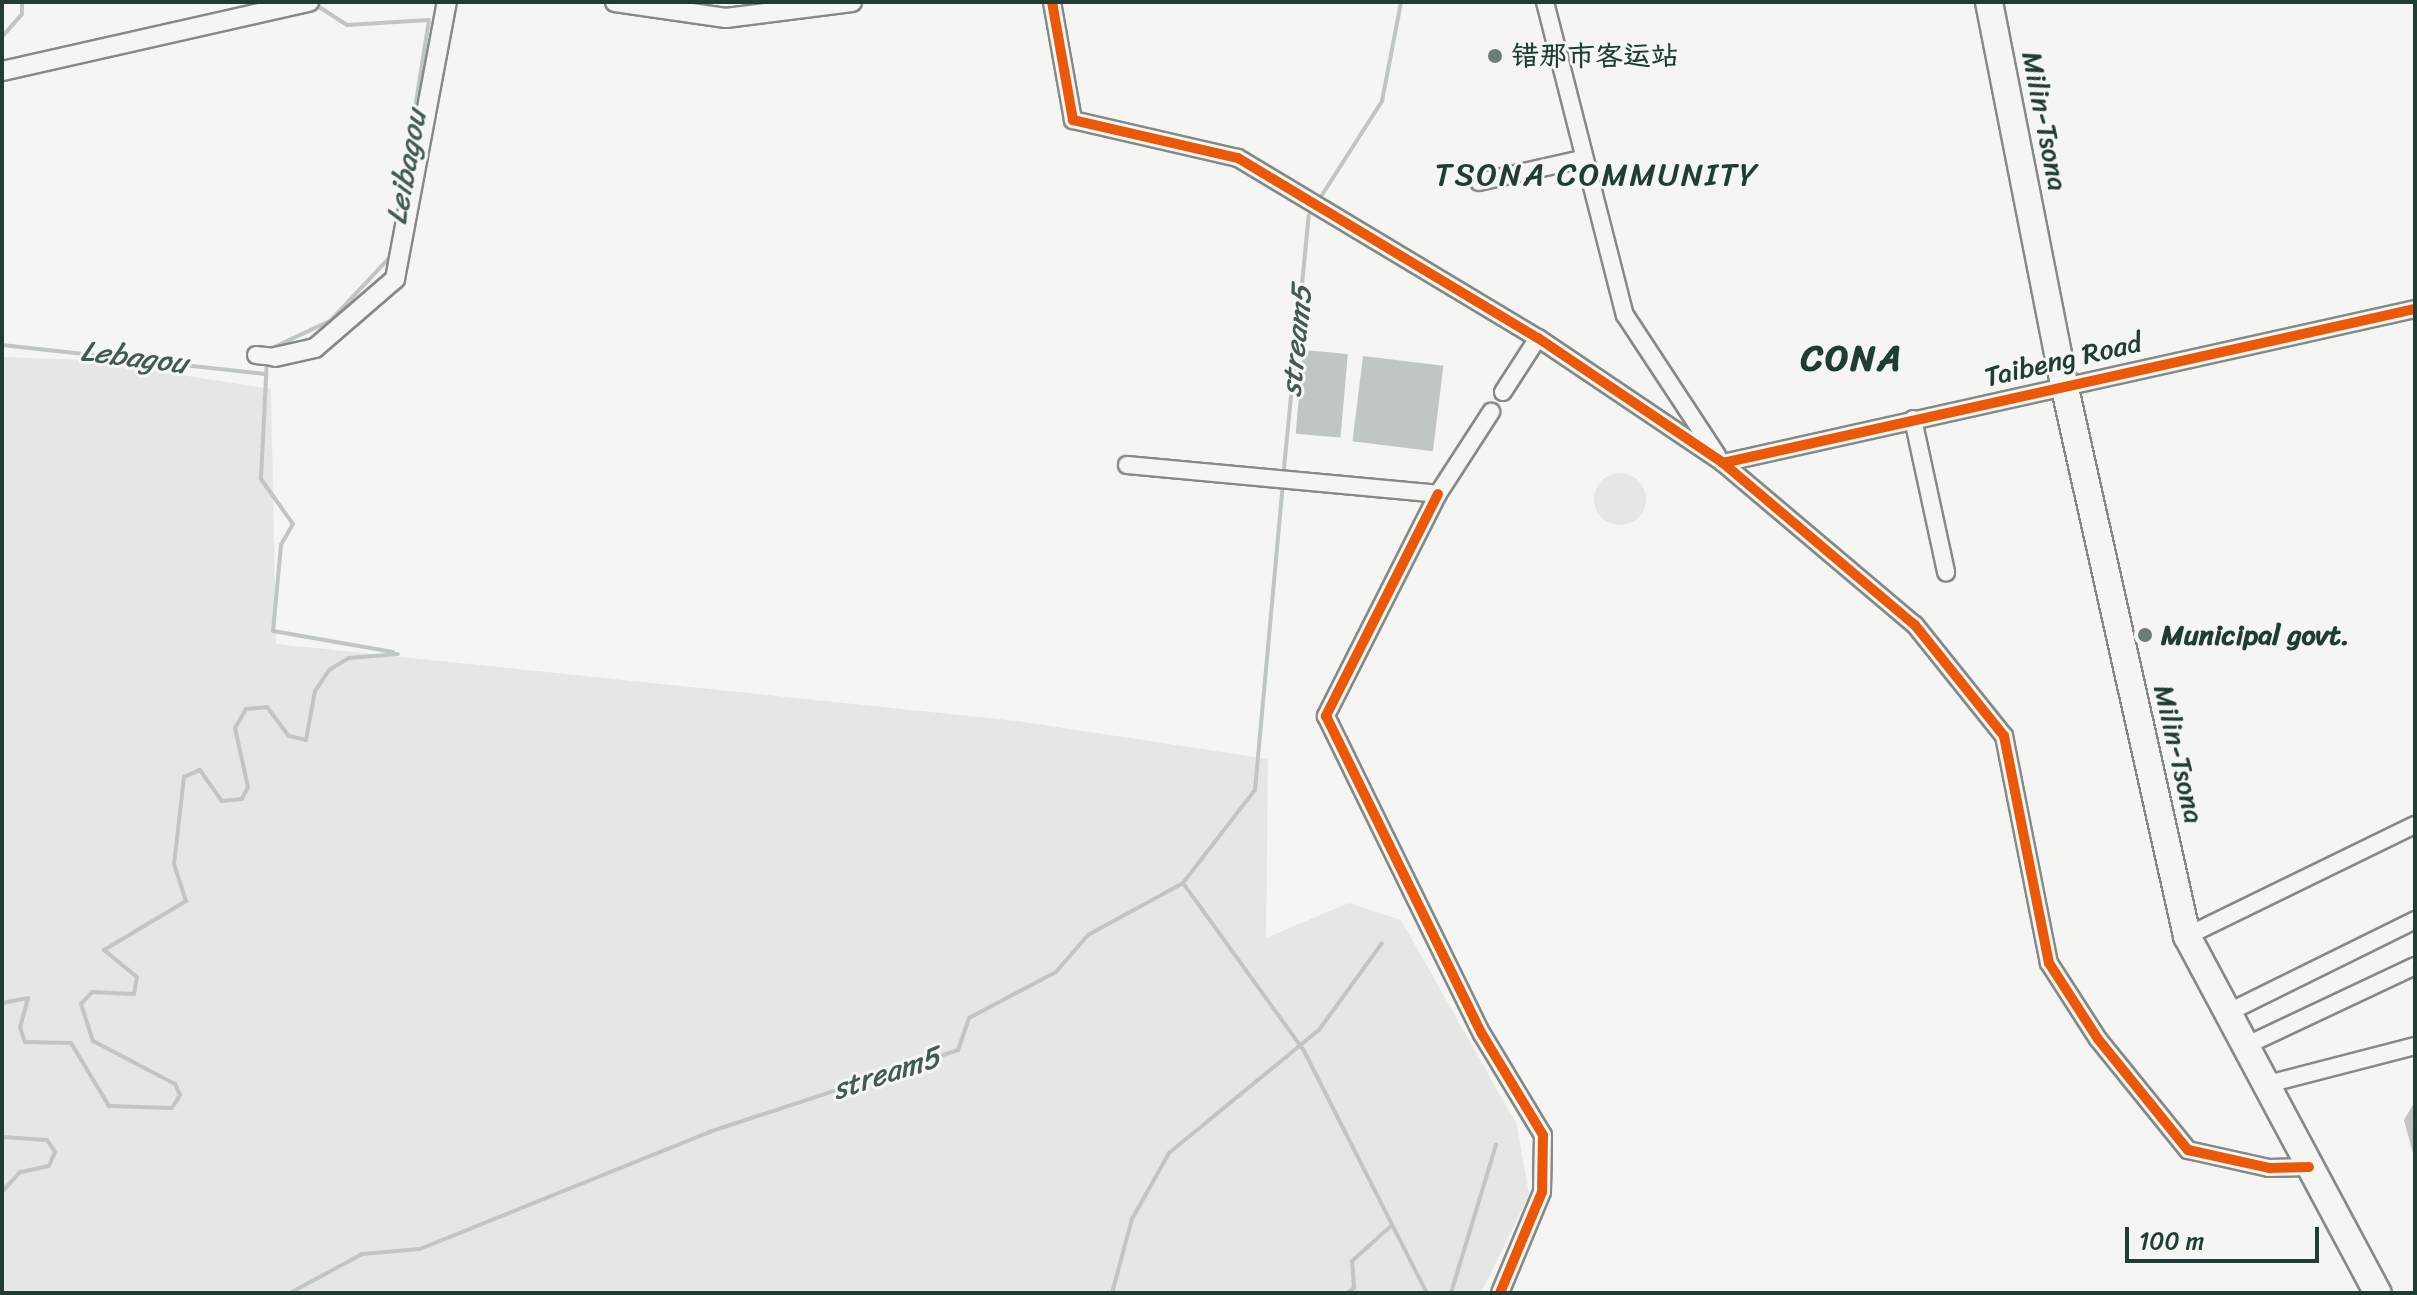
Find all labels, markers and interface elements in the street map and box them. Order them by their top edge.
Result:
place label: 错那市客运站 [1511,39,1679,73]
marker: 错那市客运站 [1486,47,1504,65]
street label: Milin-Tsona [2015,48,2075,194]
water label: Leibagou [378,107,434,227]
district label: TSONA COMMUNITY [1436,156,1758,194]
water label: stream5 [1272,284,1320,398]
street label: Taibeng Road [1981,326,2145,394]
water label: Lebagou [79,333,189,381]
district label: CONA [1801,337,1903,381]
place label: Municipal govt. [2161,618,2349,652]
marker: Municipal govt. [2136,626,2154,644]
street label: Milin-Tsona [2147,681,2211,827]
water label: stream5 [828,1039,944,1107]
scale bar [2129,1211,2323,1261]
text: 100 m [2139,1220,2204,1262]

